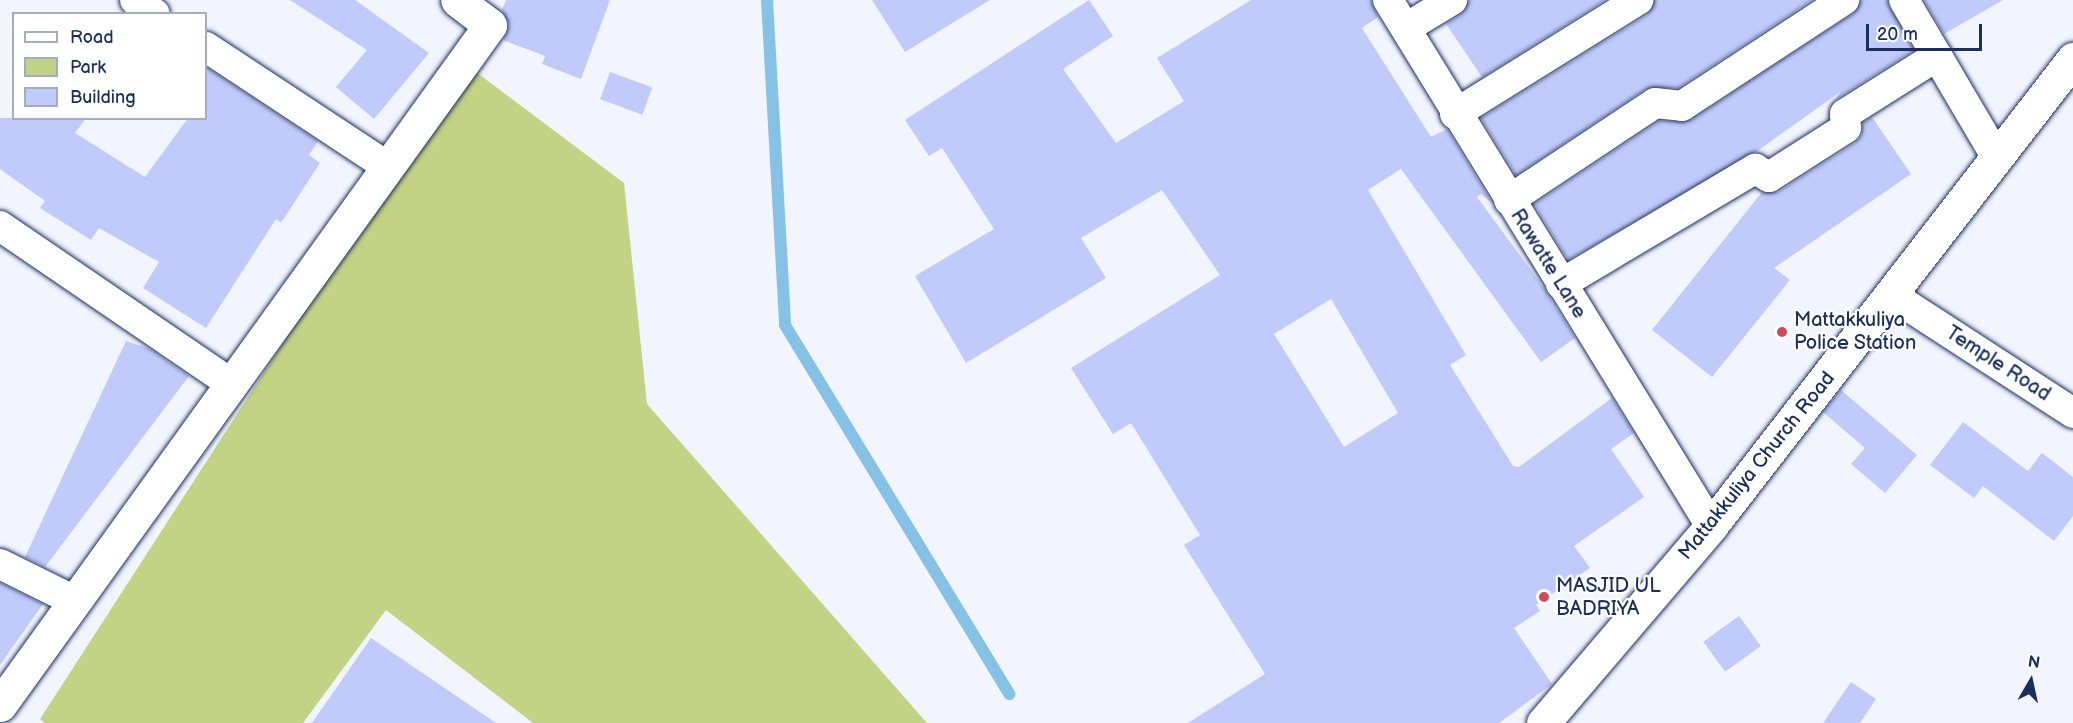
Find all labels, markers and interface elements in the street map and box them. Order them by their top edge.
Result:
legend [12,12,207,120]
scale bar [1869,12,1984,50]
text: 20 m [1877,24,1918,45]
text: Road [70,27,114,48]
text: Park [70,57,106,78]
text: Building [70,87,136,108]
street label: Rawatte Lane [1505,205,1591,323]
place label: Mattakkuliya Police Station [1794,308,1917,355]
street label: Temple Road [1941,321,2055,407]
marker: Mattakkuliya Police Station [1775,325,1789,339]
street label: Mattakkuliya Church Road [1674,367,1840,565]
place label: MASJID UL BADRIYA [1556,574,1661,621]
marker: MASJID UL BADRIYA [1537,590,1551,604]
north arrow [2001,651,2061,711]
text: N [2026,652,2041,673]

